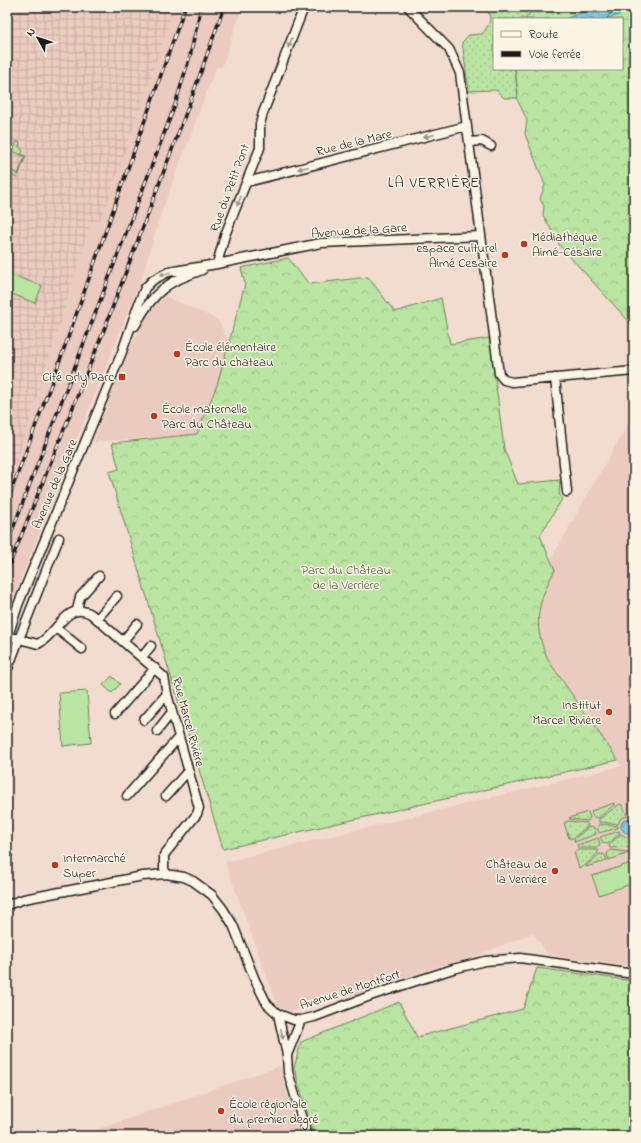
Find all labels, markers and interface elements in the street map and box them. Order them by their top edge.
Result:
north arrow [18,18,58,58]
legend [493,18,623,70]
text: N [23,24,40,40]
text: Route [529,26,559,44]
one-way arrow [287,38,293,49]
text: Voie ferrée [528,46,581,64]
street label: Rue de la Mare [314,124,394,162]
one-way arrow [423,133,435,139]
street label: Rue du Petit Pont [205,141,255,235]
one-way arrow [297,165,309,171]
district label: LA VERRIÈRE [388,172,480,194]
one-way arrow [236,195,242,207]
street label: Avenue de la Gare [310,218,408,244]
place label: Médiathèque Aimé-Césaire [532,228,602,262]
place label: espace culturel Aimé Cesaire [416,239,497,273]
marker: Médiathèque Aimé-Césaire [519,239,529,249]
marker: espace culturel Aimé Cesaire [500,250,510,260]
one-way arrow [159,271,171,277]
place label: École élémentaire Parc du chateau [185,338,276,372]
marker: École élémentaire Parc du chateau [172,349,182,359]
place label: Cité Orly Parc [42,368,114,388]
marker: Cité Orly Parc [117,372,127,382]
place label: École maternelle Parc du Château [162,400,252,434]
marker: École maternelle Parc du Château [149,411,159,421]
street label: Avenue de la Gare [28,436,83,532]
park label: Parc du Château de la Verrière [301,561,391,595]
street label: Rue Marcel Rivière [167,675,209,769]
place label: Institut Marcel Rivière [532,696,602,730]
marker: Institut Marcel Rivière [604,707,614,717]
place label: Intermarché Super [63,849,126,883]
place label: Château de la Verrière [486,855,547,889]
marker: Intermarché Super [50,860,60,870]
marker: Château de la Verrière [550,866,560,876]
street label: Avenue de Montfort [297,965,403,1015]
one-way arrow [280,1028,286,1041]
place label: École régionale du premier degré [229,1095,318,1130]
marker: École régionale du premier degré [216,1106,226,1116]

